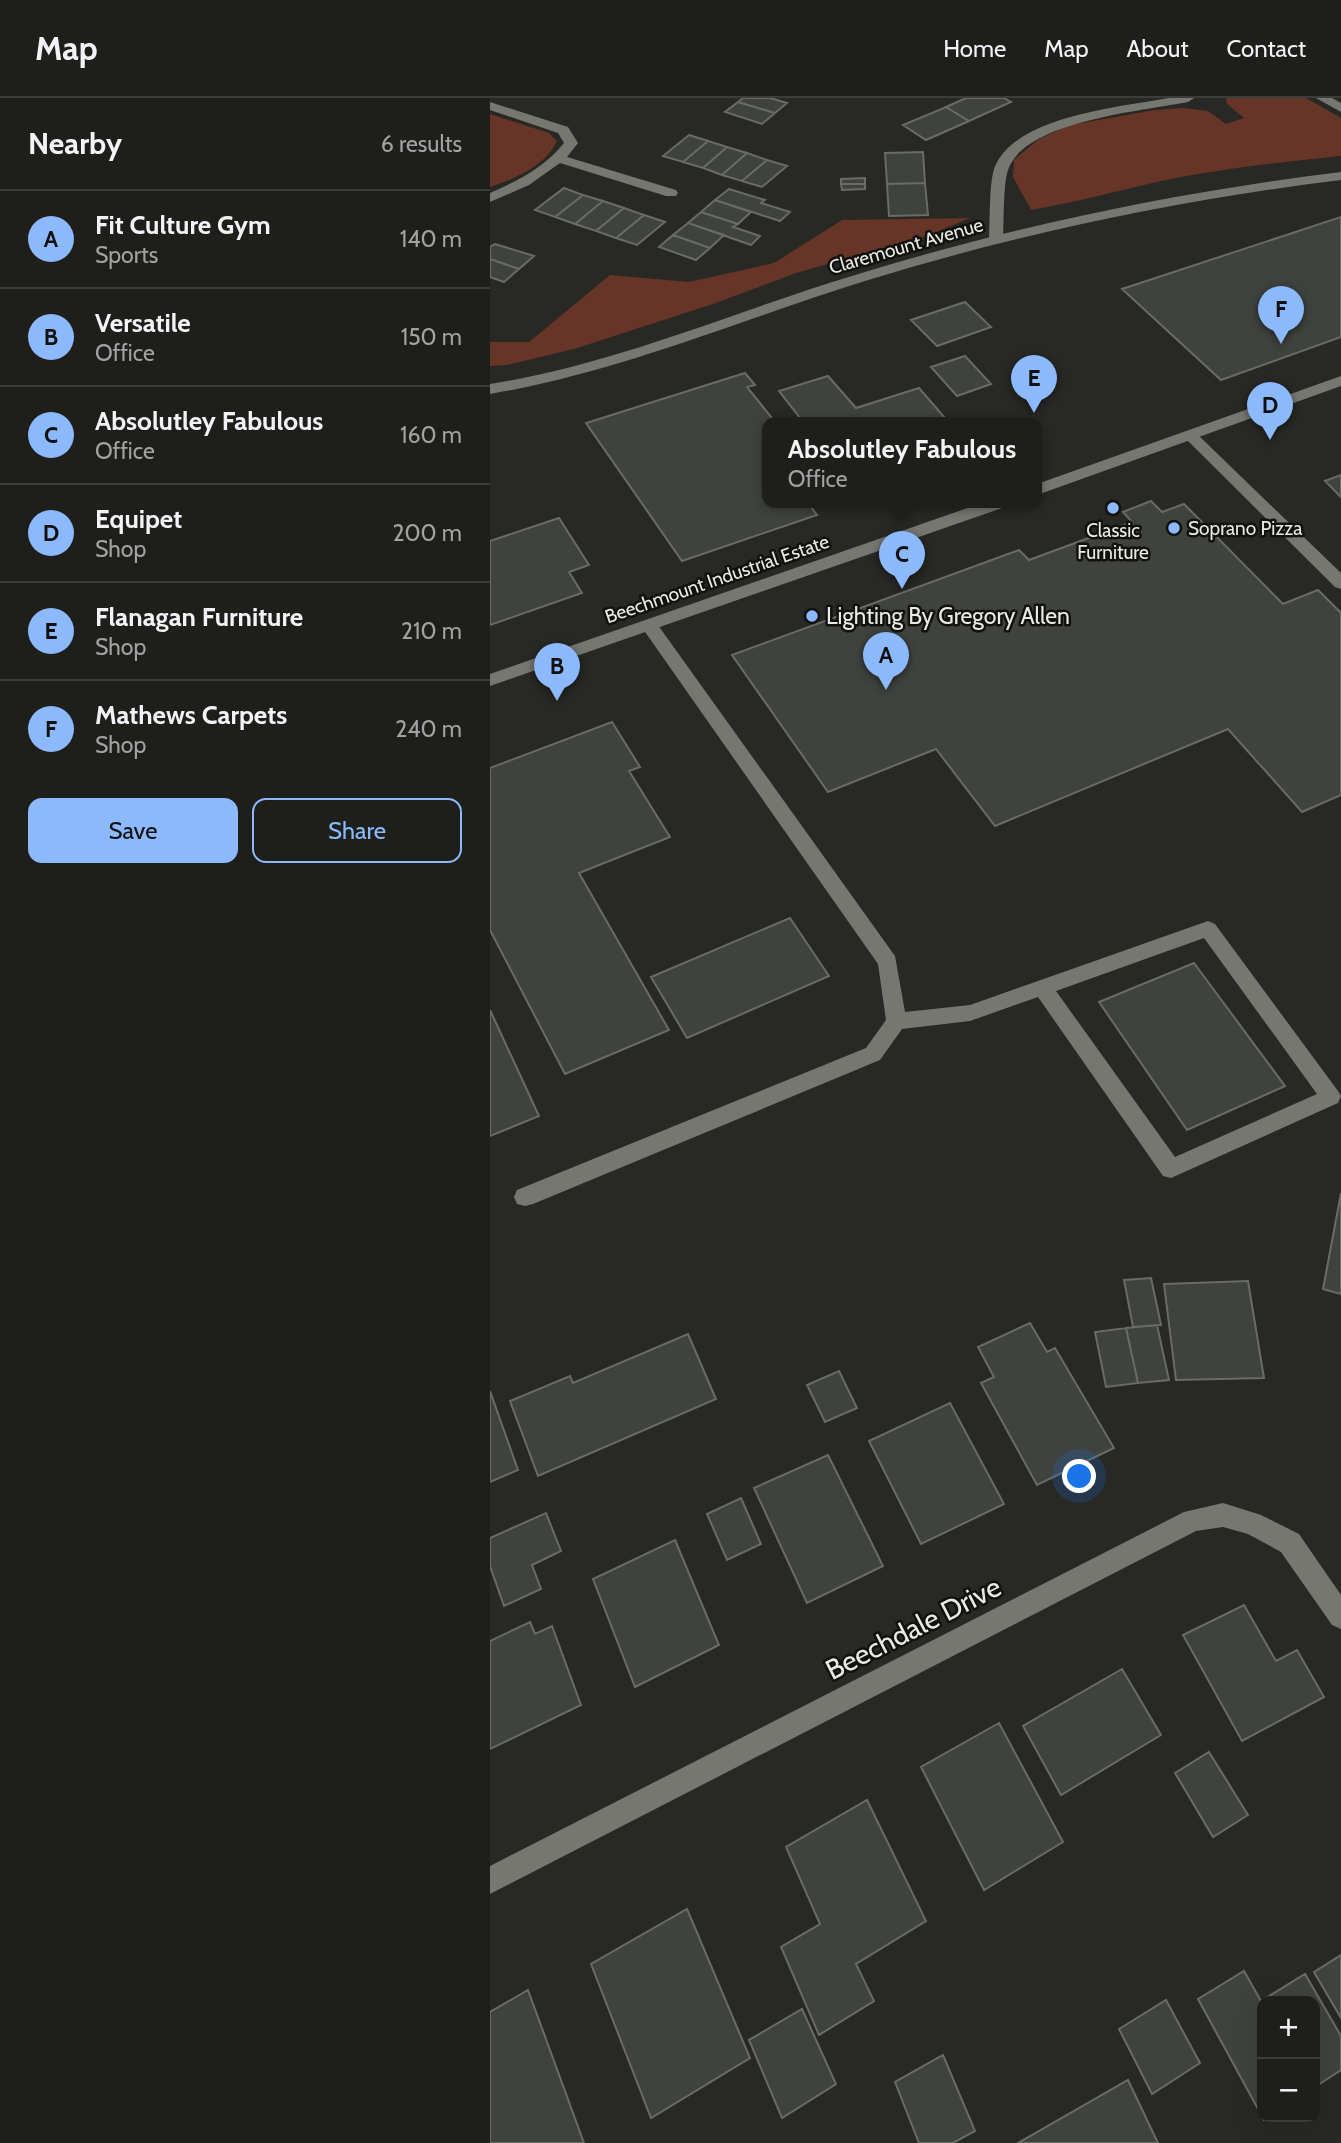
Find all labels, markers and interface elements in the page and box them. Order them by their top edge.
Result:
text: Map [35,28,98,68]
text: Home [943,34,1006,63]
text: Map [1044,34,1089,63]
text: About [1127,34,1189,63]
text: Contact [1227,34,1306,63]
text: Nearby [28,125,122,162]
text: 6 results [381,130,462,158]
text: Fit Culture Gym [95,209,271,241]
street label: Claremount Avenue [826,213,986,279]
text: A [44,225,58,253]
text: 140 m [400,225,462,253]
text: Sports [95,241,158,269]
pin: F [1258,286,1304,344]
text: Versatile [95,307,191,339]
text: B [44,323,58,351]
text: 150 m [401,323,462,351]
text: Office [95,339,155,367]
pin: E [1011,355,1057,413]
pin: D [1247,382,1293,440]
text: Absolutley Fabulous [95,405,323,437]
popup [762,417,1042,508]
text: C [44,421,58,449]
text: 160 m [400,421,462,449]
text: Absolutley Fabulous [788,433,1016,465]
text: Office [95,437,155,465]
text: Office [788,465,848,493]
marker: Classic Furniture [1105,500,1121,516]
text: Equipet [95,503,182,535]
place label: Soprano Pizza [1188,517,1302,540]
text: D [43,519,59,547]
text: 200 m [392,519,462,547]
place label: Classic Furniture [1077,519,1149,564]
marker: Soprano Pizza [1166,520,1182,536]
street label: Beechmount Industrial Estate [602,530,832,628]
pin: C [879,531,925,589]
text: Shop [95,535,146,563]
text: Flanagan Furniture [95,601,303,633]
place label: Lighting By Gregory Allen [826,602,1070,630]
marker: Lighting By Gregory Allen [804,608,820,624]
text: E [44,617,58,645]
text: 210 m [401,617,462,645]
pin: A [863,632,909,690]
text: Shop [95,633,146,661]
pin: B [534,643,580,701]
text: Mathews Carpets [95,699,287,731]
text: F [45,715,57,743]
text: 240 m [395,715,462,743]
text: Shop [95,731,146,759]
button: Save [28,798,238,863]
button: Share [252,798,462,863]
your location [1062,1459,1096,1493]
street label: Beechdale Drive [820,1569,1006,1687]
map controls [1257,1996,1320,2122]
button: + [1257,1996,1320,2059]
button: − [1257,2059,1320,2122]

